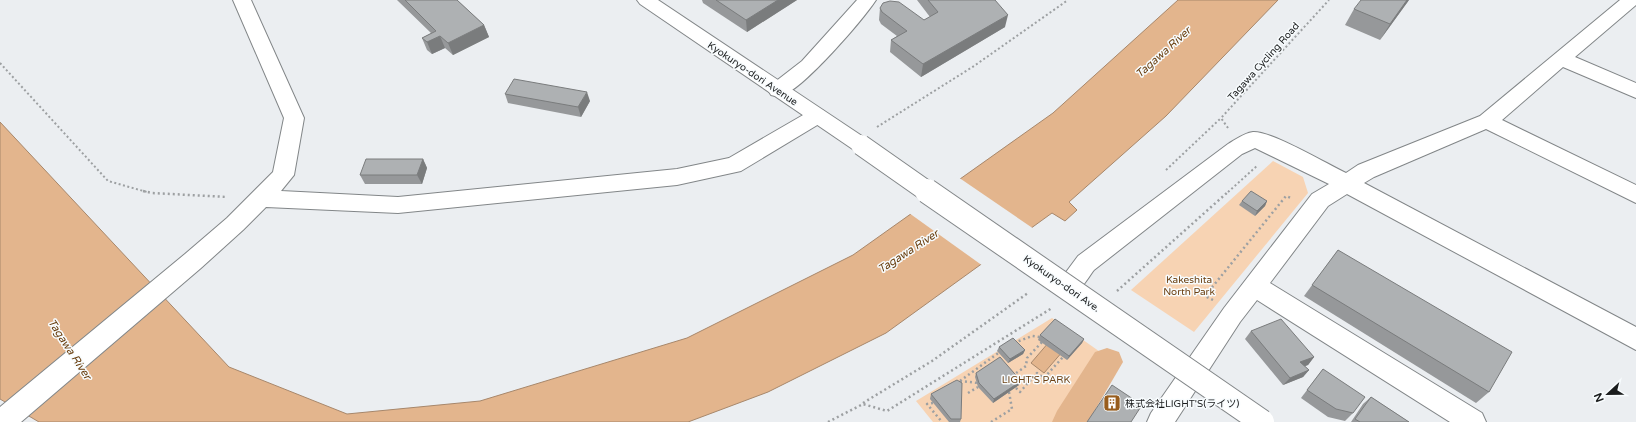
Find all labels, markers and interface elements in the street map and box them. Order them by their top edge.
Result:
street label: Tagawa Cycling Road [1225,20,1302,103]
water label: Tagawa River [1133,23,1195,80]
street label: Kyokuryo-dori Avenue [705,39,800,109]
water label: Tagawa River [876,226,942,276]
street label: Kyokuryo-dori Ave. [1021,253,1102,315]
park label: Kakeshita North Park [1163,274,1215,298]
water label: Tagawa River [45,317,95,383]
park label: LIGHT'S PARK [1002,374,1070,386]
north arrow [1588,374,1628,414]
text: N [1592,391,1607,404]
building icon: 株式会社LIGHT'S(ライツ) [1102,393,1122,413]
place label: 株式会社LIGHT'S(ライツ) [1125,398,1239,410]

